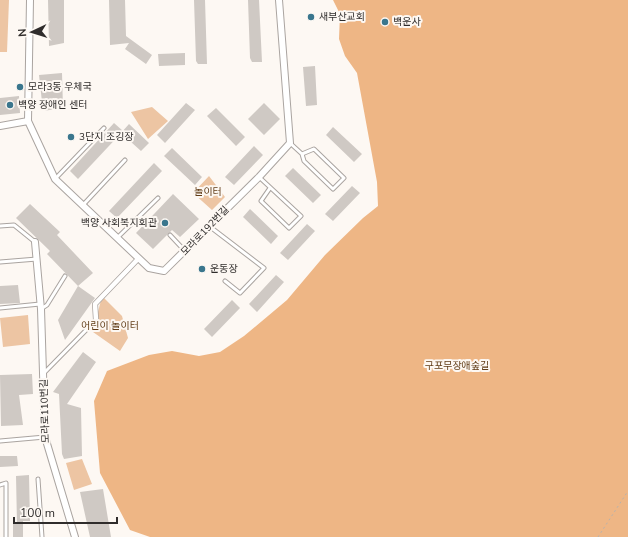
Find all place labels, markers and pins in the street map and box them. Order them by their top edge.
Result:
place label: 새부산교회 [319,10,365,24]
marker: 새부산교회 [306,12,316,22]
place label: 백운사 [393,15,421,29]
marker: 백운사 [380,17,390,27]
place label: 모라3동 우체국 [28,80,92,94]
marker: 모라3동 우체국 [15,82,25,92]
place label: 백양 장애인 센터 [18,98,88,112]
marker: 백양 장애인 센터 [5,100,15,110]
place label: 3단지 조깅장 [79,130,134,144]
marker: 3단지 조깅장 [66,132,76,142]
place label: 백양 사회복지회관 [81,216,158,230]
marker: 백양 사회복지회관 [160,218,170,228]
place label: 운동장 [210,262,238,276]
marker: 운동장 [197,264,207,274]

